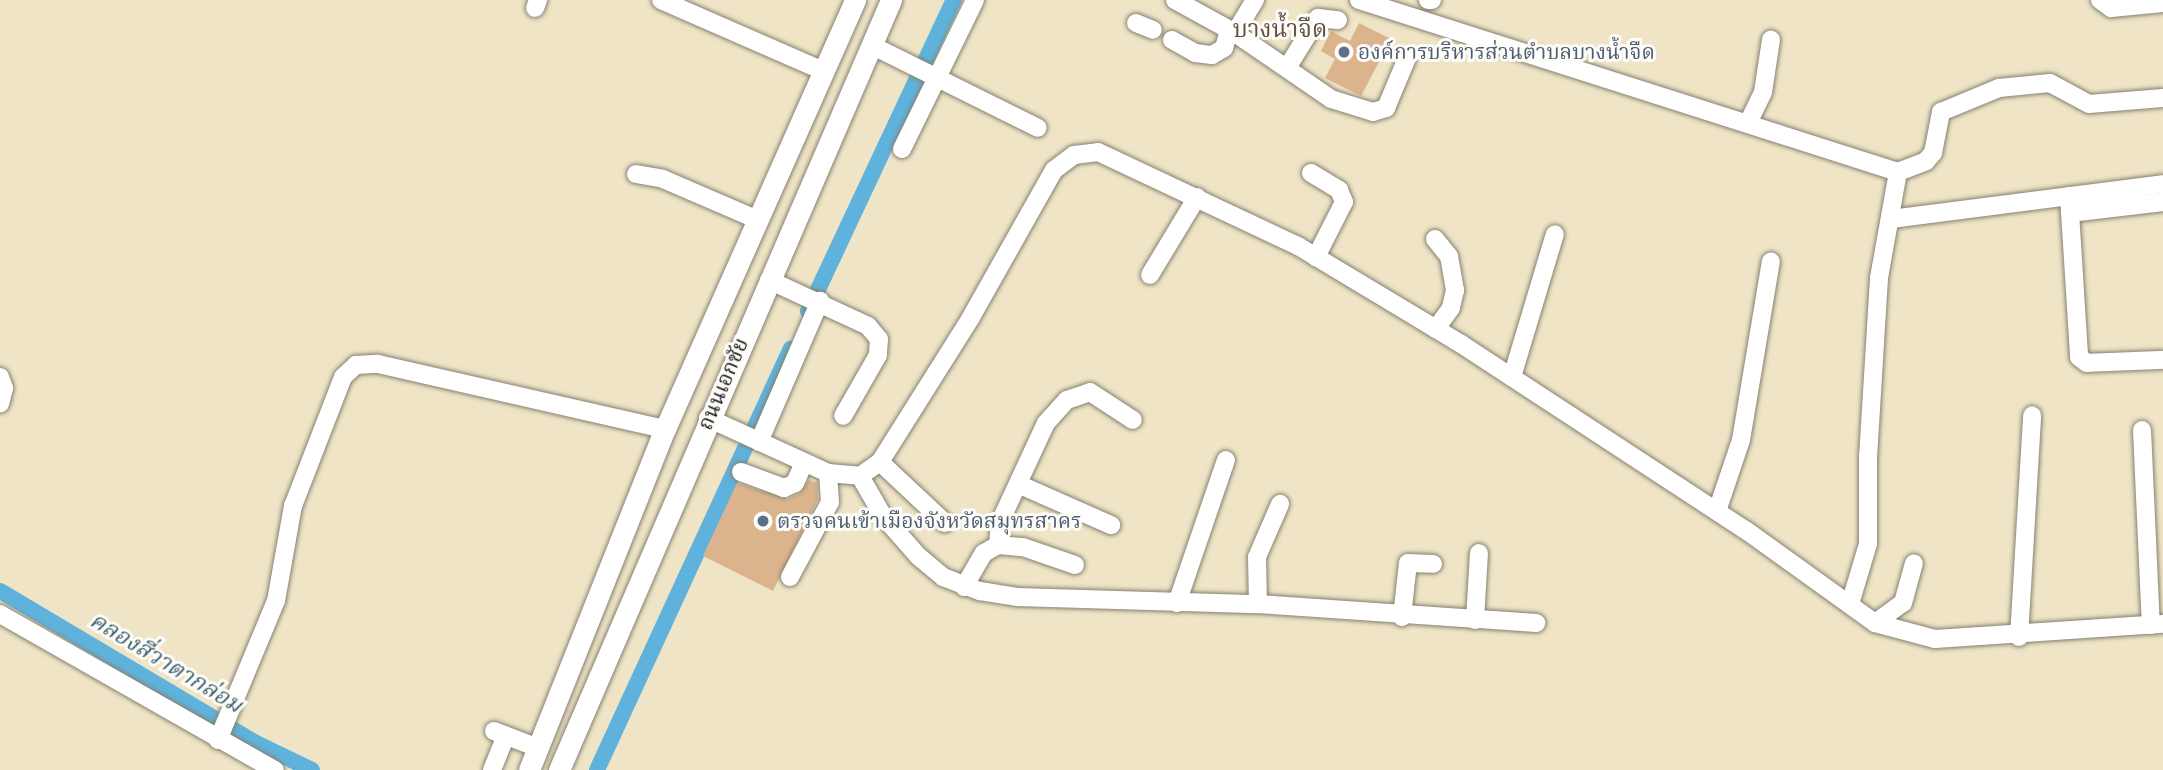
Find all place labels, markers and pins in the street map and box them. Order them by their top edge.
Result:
place label: องค์การบริหารส่วนตำบลบางน้ำจืด [1358,39,1655,65]
marker: องค์การบริหารส่วนตำบลบางน้ำจืด [1336,44,1352,60]
place label: ตรวจคนเข้าเมืองจังหวัดสมุทรสาคร [777,508,1081,534]
marker: ตรวจคนเข้าเมืองจังหวัดสมุทรสาคร [755,513,771,529]

